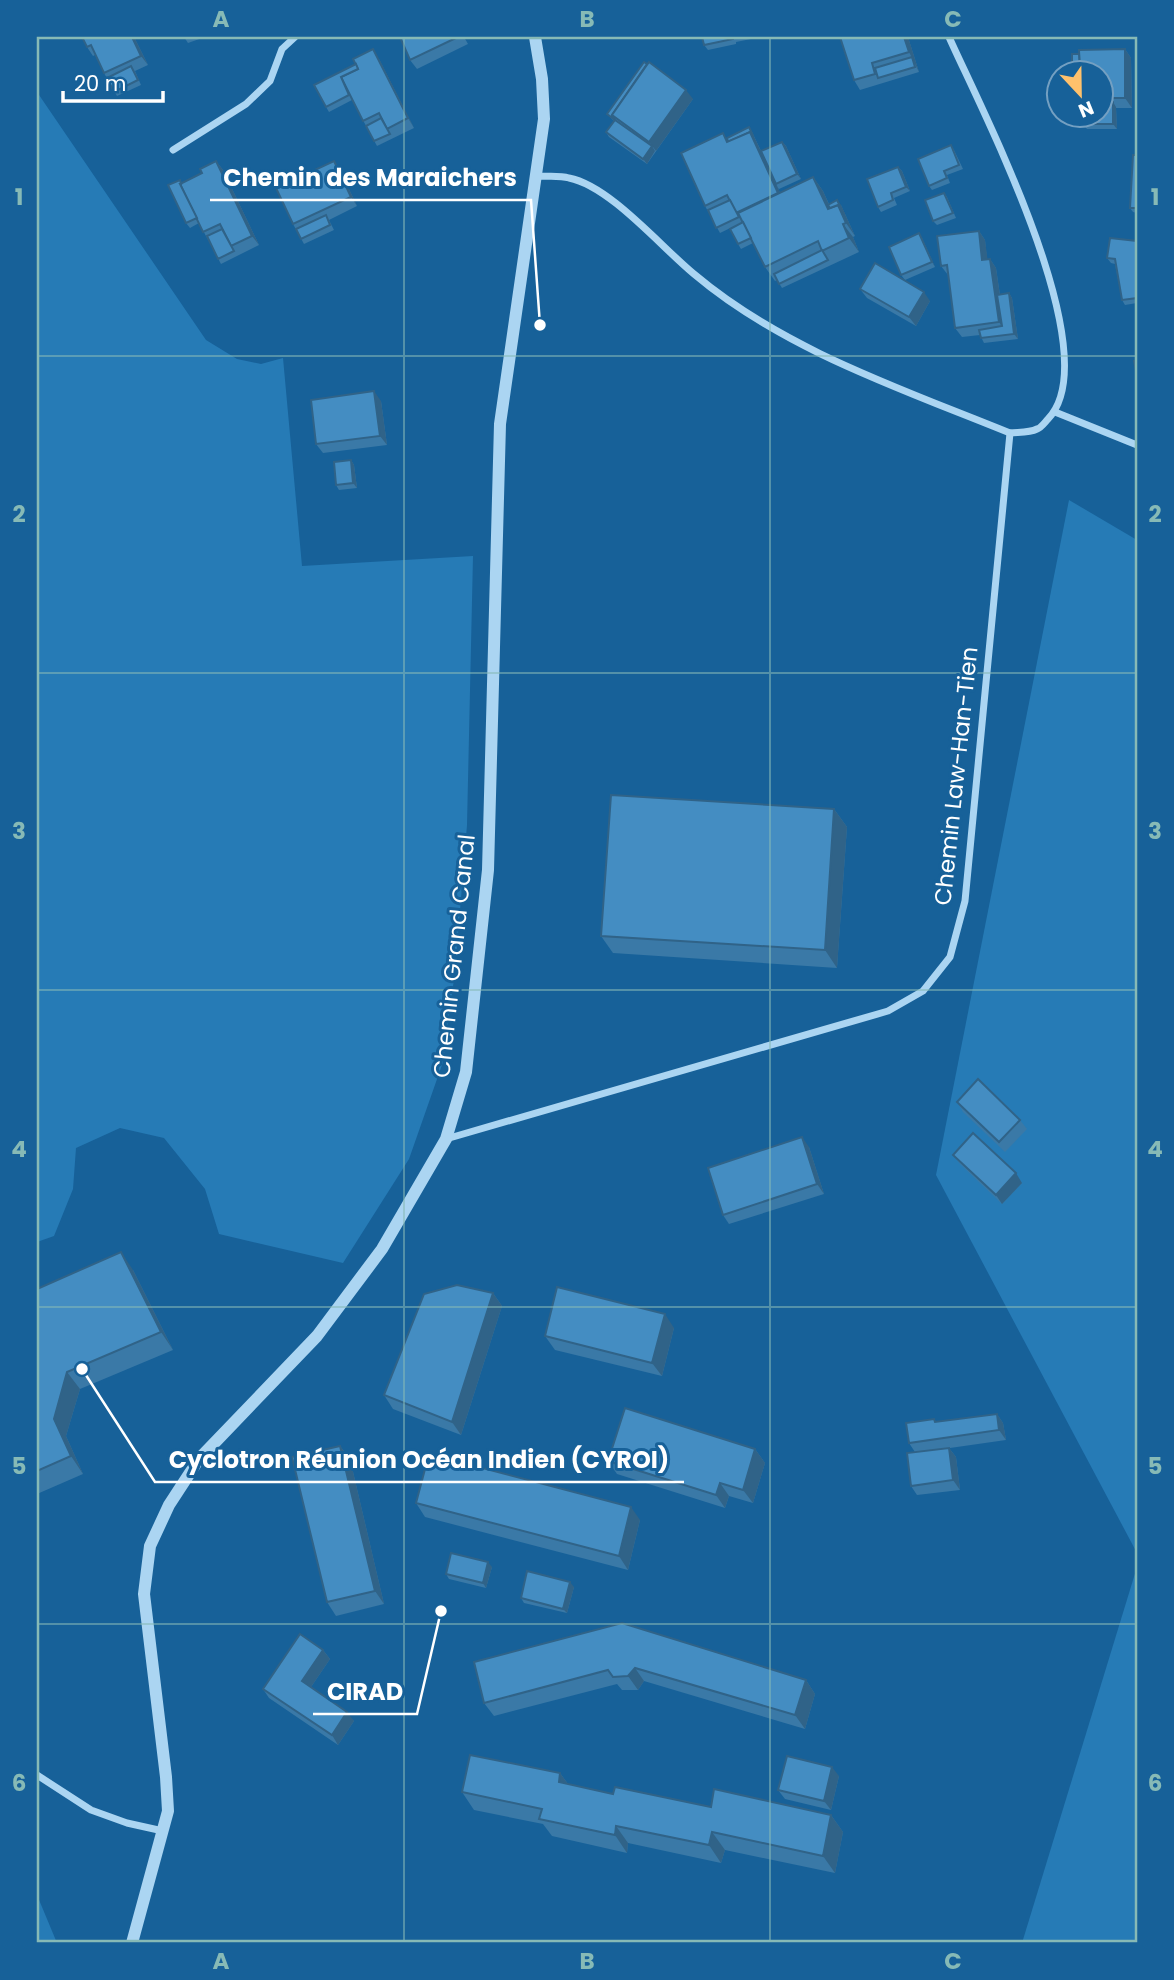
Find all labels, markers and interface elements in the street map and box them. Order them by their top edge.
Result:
text: A [213,3,230,35]
text: B [579,3,595,35]
text: C [944,3,962,35]
scale bar [63,60,163,104]
north arrow [1044,60,1114,130]
text: 20 m [74,69,127,98]
text: N [1074,94,1098,124]
callout: Chemin des Maraichers [210,155,531,200]
text: Chemin des Maraichers [223,161,517,194]
text: 1 [15,181,23,213]
text: 1 [1151,181,1159,213]
text: 2 [12,498,26,530]
text: 2 [1148,498,1162,530]
street label: Chemin Law-Han-Tien [927,645,985,907]
text: 3 [12,815,26,847]
text: 3 [1148,815,1162,847]
street label: Chemin Grand Canal [425,833,483,1079]
text: 4 [11,1133,27,1165]
text: 4 [1147,1133,1163,1165]
callout: Cyclotron Réunion Océan Indien (CYROI) [155,1437,684,1482]
text: Cyclotron Réunion Océan Indien (CYROI) [169,1443,669,1476]
text: 5 [12,1450,26,1482]
text: 5 [1148,1450,1162,1482]
callout: CIRAD [313,1669,417,1714]
text: CIRAD [327,1675,403,1708]
text: 6 [12,1767,26,1799]
text: 6 [1148,1767,1162,1799]
text: A [213,1945,230,1977]
text: B [579,1945,595,1977]
text: C [944,1945,962,1977]

